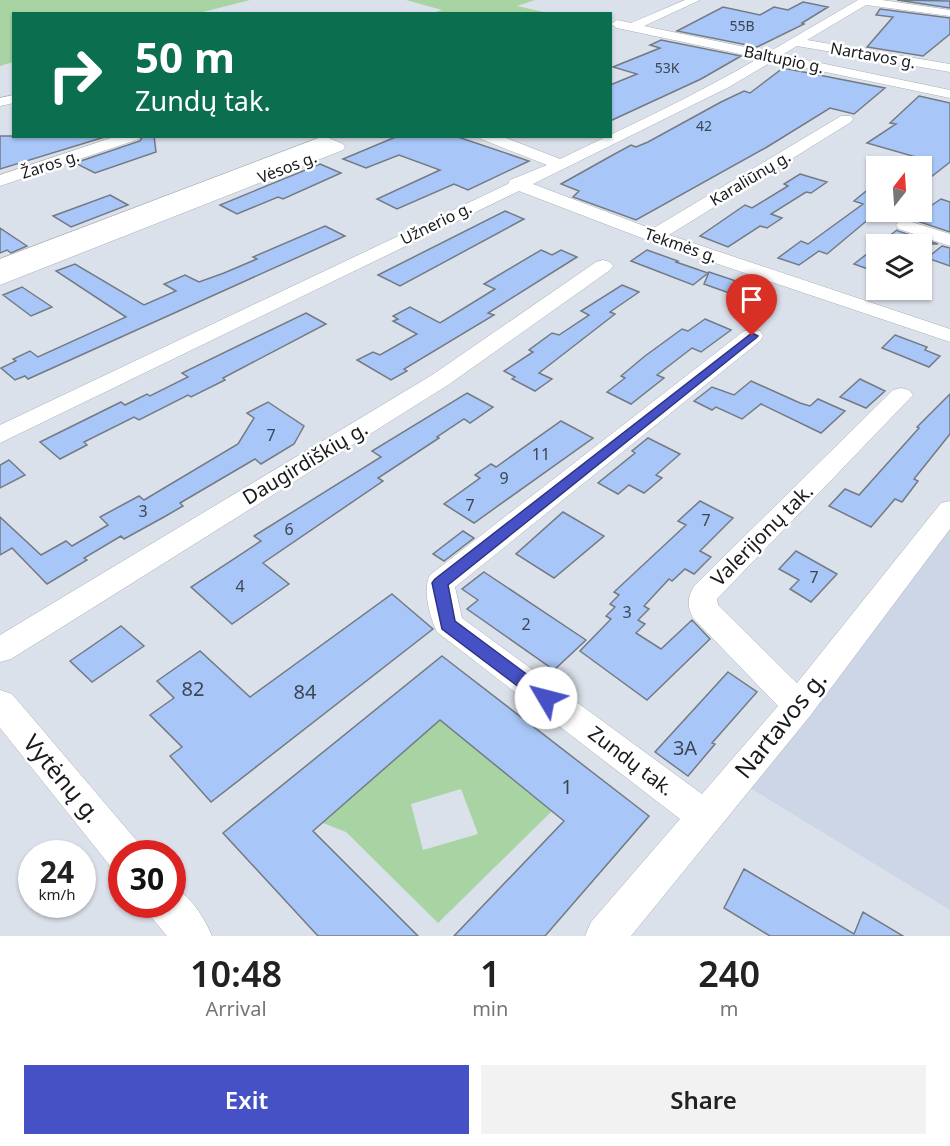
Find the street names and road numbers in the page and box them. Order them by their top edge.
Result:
street label: Nartavos g. [829,37,917,73]
street label: Baltupio g. [742,40,826,78]
street label: Žaros g. [18,144,82,184]
street label: Karaliūnų g. [706,145,794,211]
street label: Vėsos g. [254,146,320,188]
street label: Užnerio g. [397,196,475,250]
street label: Tekmės g. [642,222,720,268]
street label: Daugirdiškių g. [237,415,372,511]
street label: Valerijonų tak. [705,478,819,592]
street label: Nartavos g. [726,663,833,785]
street label: Zundų tak. [583,720,680,802]
street label: Vytėnų g. [16,727,110,829]

